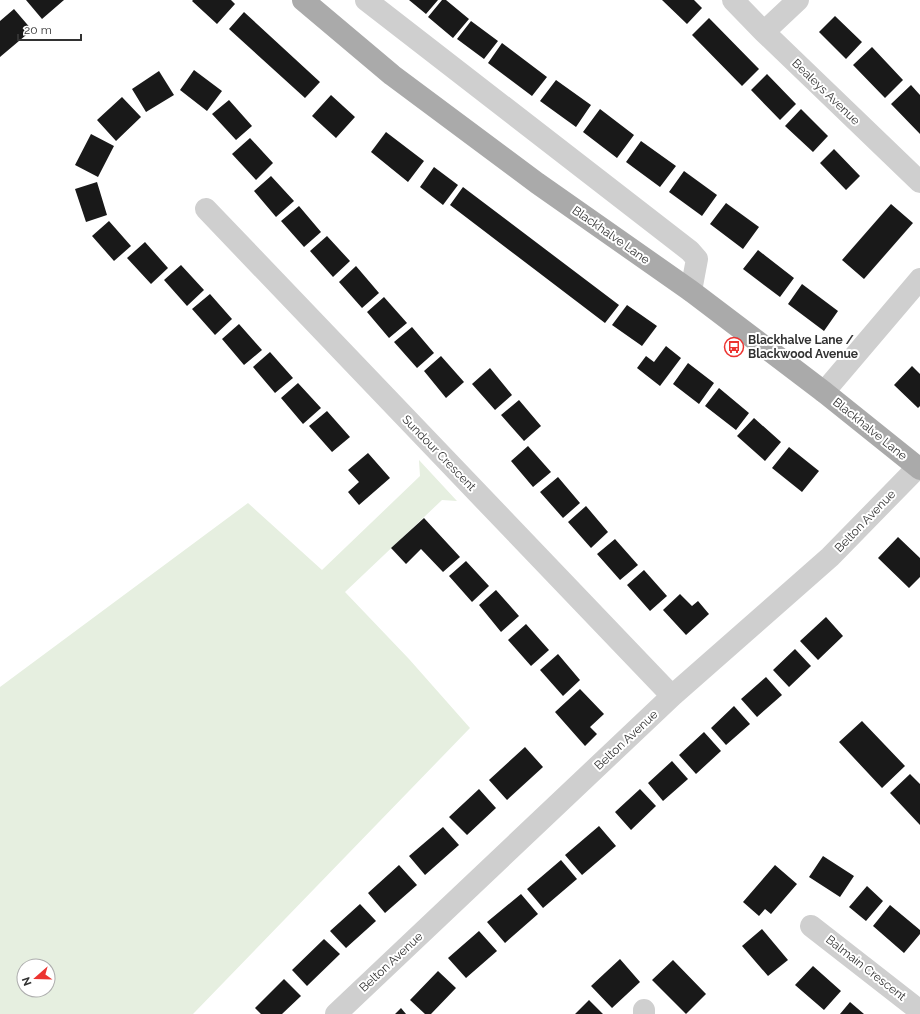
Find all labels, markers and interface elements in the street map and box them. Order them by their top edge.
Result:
scale bar [18,16,81,42]
text: 20 m [24,23,52,37]
street label: Bealeys Avenue [789,56,863,128]
street label: Blackhalve Lane [570,203,652,267]
place label: Blackhalve Lane / Blackwood Avenue [748,333,858,361]
bus stop icon: Blackhalve Lane / Blackwood Avenue [723,336,745,358]
street label: Blackhalve Lane [830,395,910,463]
street label: Sundour Crescent [399,412,479,494]
street label: Belton Avenue [832,487,898,555]
street label: Belton Avenue [592,707,660,773]
street label: Belton Avenue [357,929,425,995]
street label: Balmain Crescent [823,932,909,1004]
north arrow [16,958,56,998]
text: N [20,975,35,987]

